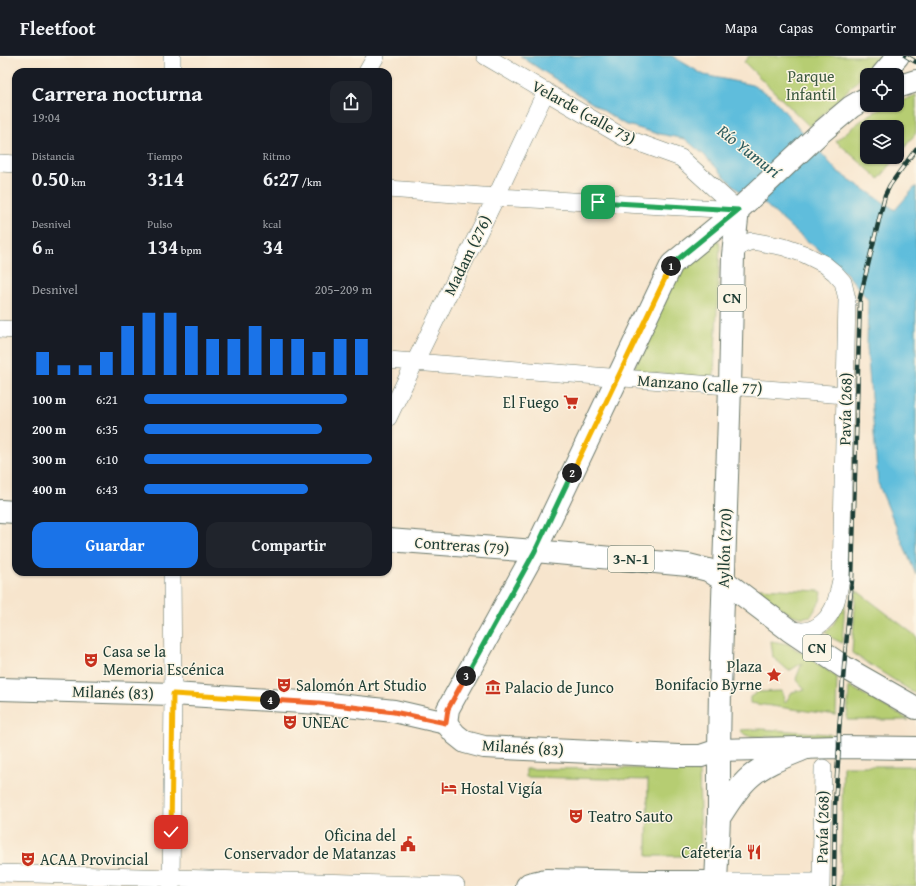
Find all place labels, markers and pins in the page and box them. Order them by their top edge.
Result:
pin [581,185,615,219]
pin: 1 [661,256,681,276]
place label: El Fuego [503,390,559,414]
supermarket icon: El Fuego [562,393,580,411]
pin: 2 [562,463,582,483]
place label: Casa se la Memoria Escénica [103,639,225,681]
theatre icon: Casa se la Memoria Escénica [82,651,100,669]
place label: Plaza Bonifacio Byrne [655,654,762,696]
pin: 3 [456,666,476,686]
place icon: Plaza Bonifacio Byrne [765,666,783,684]
place label: Salomón Art Studio [296,673,427,697]
place label: Palacio de Junco [505,675,614,699]
theatre icon: Salomón Art Studio [275,676,293,694]
museum icon: Palacio de Junco [484,678,502,696]
pin: 4 [260,690,280,710]
place label: UNEAC [302,710,350,734]
theatre icon: UNEAC [281,713,299,731]
place label: Hostal Vigía [461,776,543,800]
hotel icon: Hostal Vigía [440,779,458,797]
place label: Teatro Sauto [588,804,673,828]
theatre icon: Teatro Sauto [567,807,585,825]
pin [154,815,188,849]
place label: Oficina del Conservador de Matanzas [224,823,397,865]
public building icon: Oficina del Conservador de Matanzas [399,835,417,853]
place label: Cafetería [681,840,742,864]
restaurant icon: Cafetería [745,843,763,861]
place label: ACAA Provincial [40,847,149,871]
theatre icon: ACAA Provincial [19,850,37,868]

